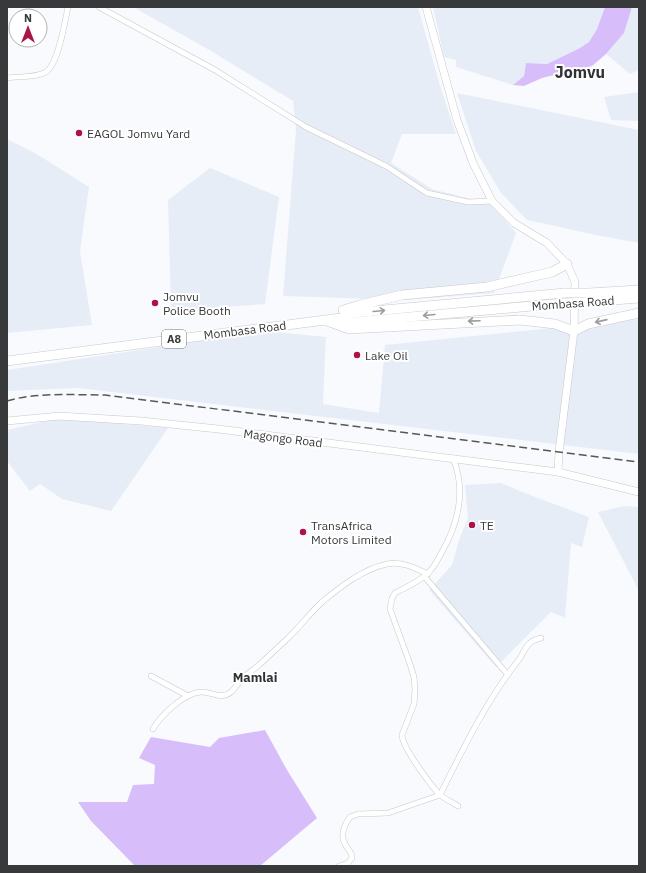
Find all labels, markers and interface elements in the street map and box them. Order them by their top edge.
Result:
north arrow [8,8,48,48]
text: N [24,11,32,25]
district label: Jomvu [555,62,605,82]
place label: EAGOL Jomvu Yard [87,126,190,141]
marker: EAGOL Jomvu Yard [74,128,84,138]
place label: Jomvu Police Booth [163,289,231,318]
street label: Mombasa Road [531,293,615,313]
marker: Jomvu Police Booth [150,298,160,308]
one-way arrow [372,307,385,314]
one-way arrow [423,312,436,319]
street label: Mombasa Road [203,317,287,343]
one-way arrow [468,318,481,325]
one-way arrow [595,318,608,326]
road number: A8 [162,330,186,348]
place label: Lake Oil [365,348,408,363]
marker: Lake Oil [352,350,362,360]
street label: Magongo Road [243,426,323,450]
place label: TransAfrica Motors Limited [311,518,392,547]
place label: TE [480,518,494,533]
marker: TE [467,520,477,530]
marker: TransAfrica Motors Limited [298,527,308,537]
district label: Mamlai [233,669,277,686]

